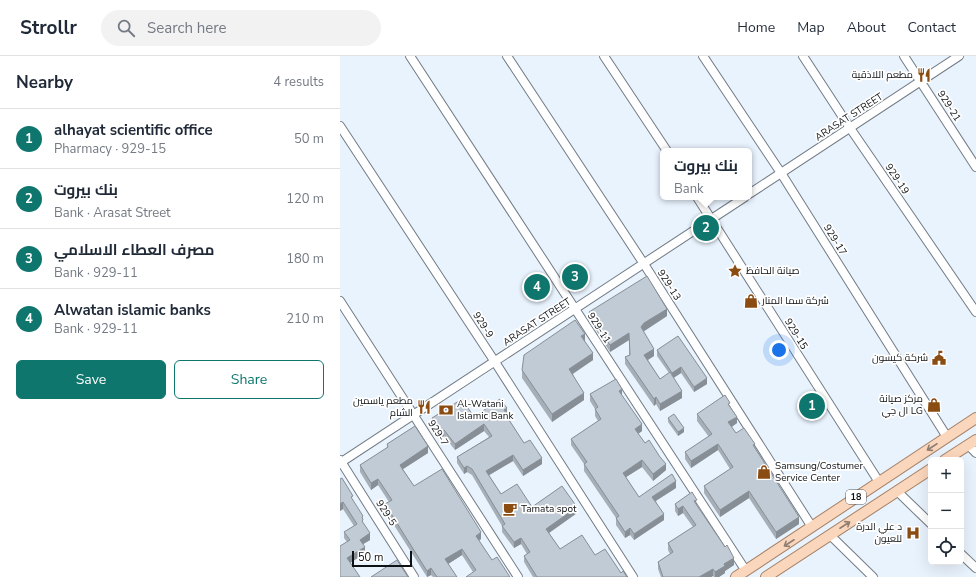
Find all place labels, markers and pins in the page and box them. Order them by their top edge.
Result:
restaurant icon: مطعم اللاذقية [916,67,932,83]
place label: مطعم اللاذقية [852,68,913,82]
pin: 2 [693,213,719,243]
pin: 3 [562,262,588,292]
place icon: صيانة الحافظ [727,263,743,279]
place label: صيانة الحافظ [746,264,800,278]
pin: 4 [524,272,550,302]
shop icon: شركة سما المنار [743,293,759,309]
place label: شركة سما المنار [761,294,829,308]
public building icon: شركة كيسون [931,350,947,366]
place label: شركة كيسون [872,351,928,365]
pin: 1 [799,391,825,421]
place label: مركز صيانة ال جي LG [879,392,923,418]
place label: مطعم ياسمين الشام [353,394,413,420]
place label: Al-Watani Islamic Bank [457,397,514,423]
shop icon: مركز صيانة ال جي LG [926,397,942,413]
restaurant icon: مطعم ياسمين الشام [416,399,432,415]
bank icon: Al-Watani Islamic Bank [438,402,454,418]
place label: Samsung/Costumer Service Center [775,459,863,485]
shop icon: Samsung/Costumer Service Center [756,464,772,480]
cafe icon: Tamata spot [502,501,518,517]
place label: Tamata spot [521,502,577,516]
place label: د علي الدرة للعيون [856,520,902,546]
hospital icon: د علي الدرة للعيون [905,525,921,541]

